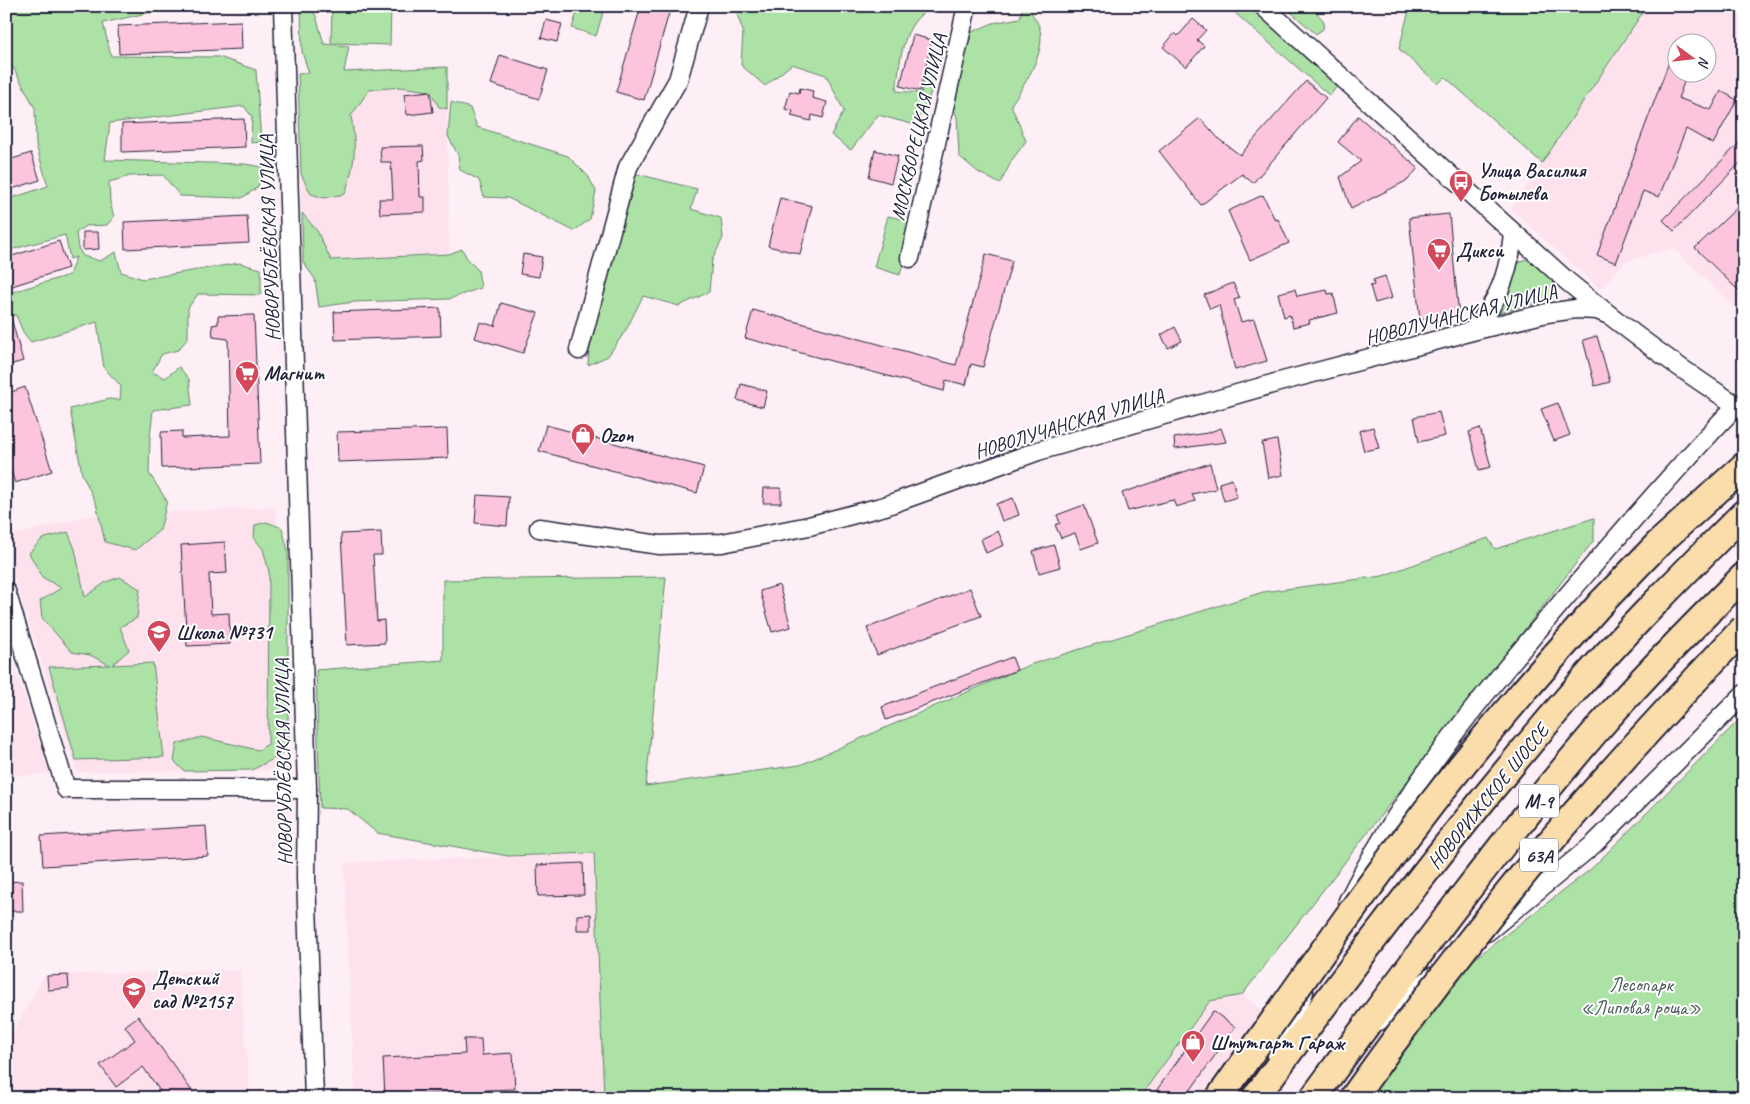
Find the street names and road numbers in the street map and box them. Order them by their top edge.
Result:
street label: МОСКВОРЕЦКАЯ УЛИЦА [885,31,952,223]
street label: НОВОРУБЛЁВСКАЯ УЛИЦА [253,133,286,342]
street label: НОВОЛУЧАНСКАЯ УЛИЦА [1363,278,1560,350]
street label: НОВОЛУЧАНСКАЯ УЛИЦА [971,383,1168,464]
street label: НОВОРУБЛЁВСКАЯ УЛИЦА [269,658,298,866]
street label: НОВОРИЖСКОЕ ШОССЕ [1422,717,1556,874]
road number: М-9 [1519,784,1559,818]
road number: 63A [1520,838,1558,872]

